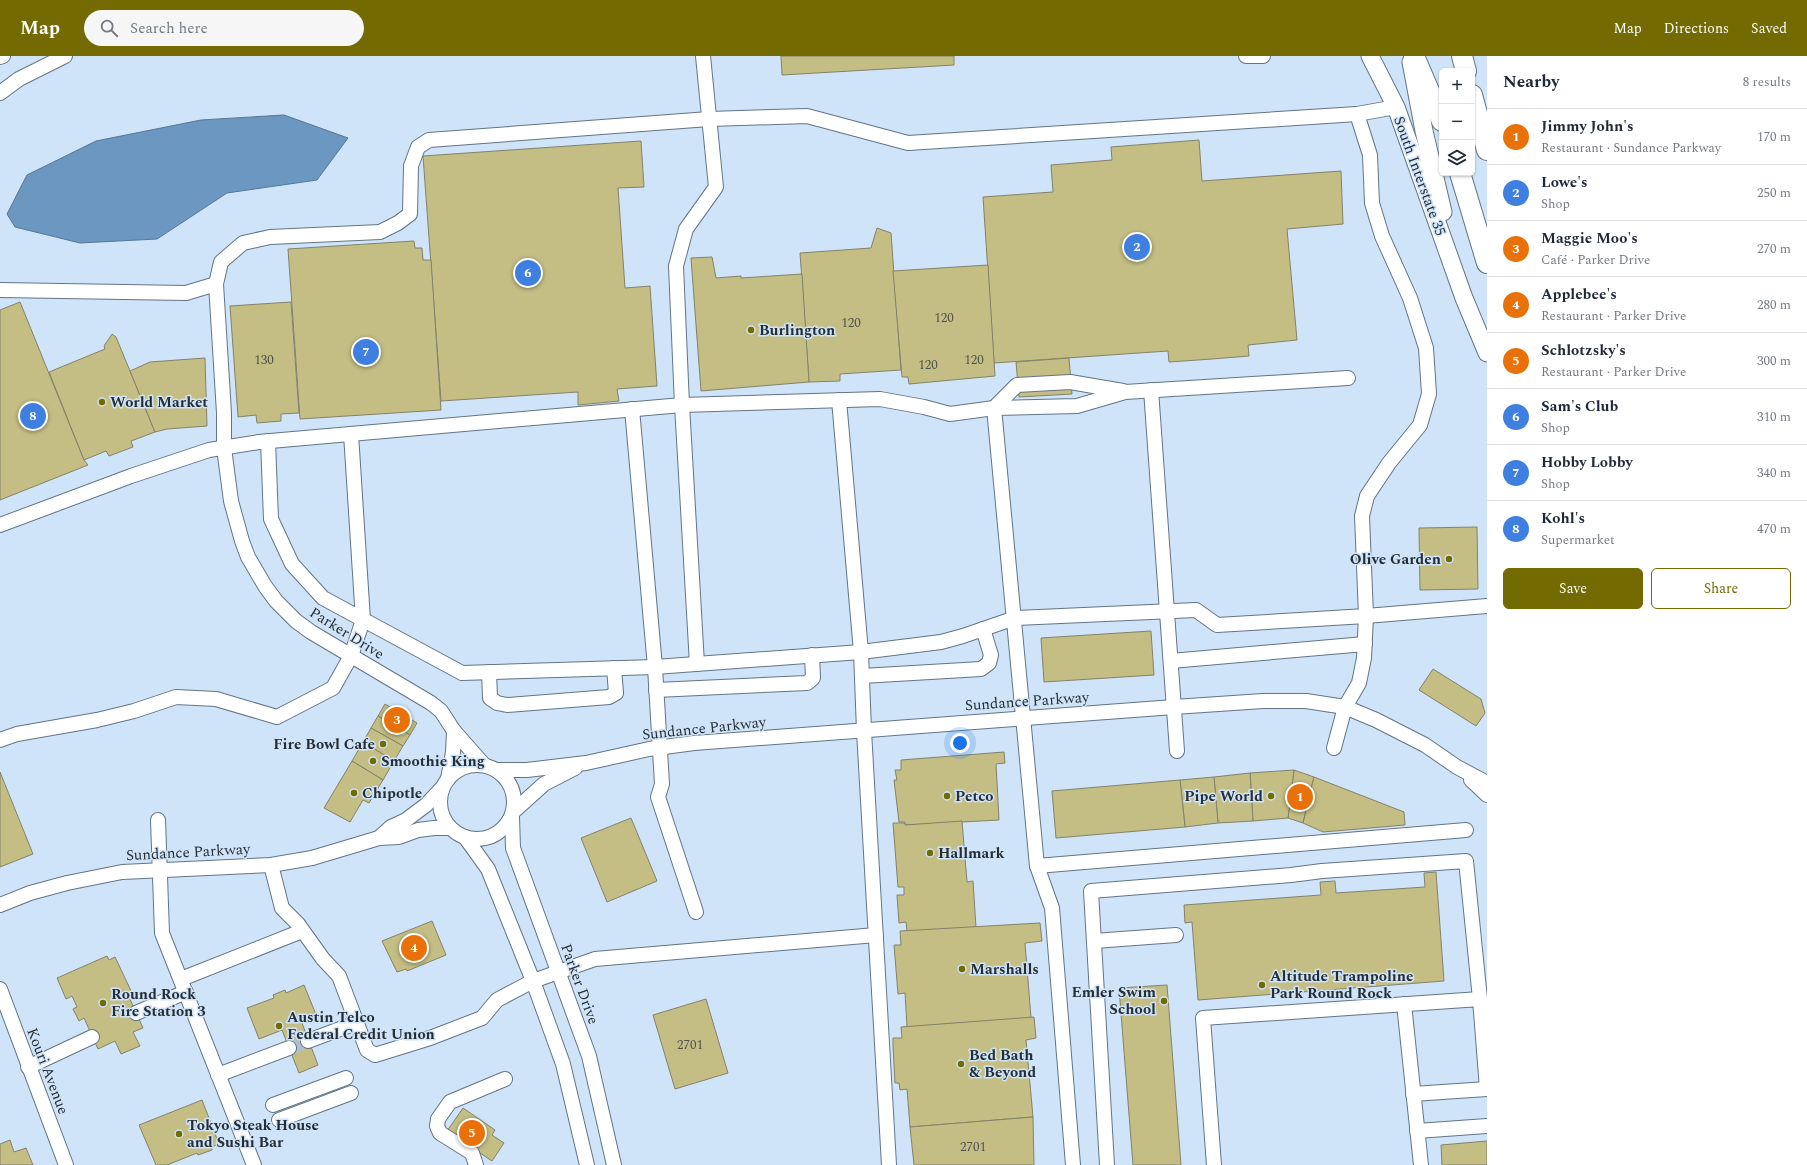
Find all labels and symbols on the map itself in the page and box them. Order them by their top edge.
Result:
street label: South Interstate 35 [1387,113,1452,239]
pin: 2 [1124,232,1150,262]
pin: 6 [515,258,541,288]
house number: 120 [934,308,954,328]
house number: 120 [841,313,861,333]
place label: Burlington [759,319,835,342]
marker: Burlington [746,325,756,335]
pin: 7 [353,337,379,367]
house number: 130 [254,350,274,370]
house number: 120 [964,350,984,370]
house number: 120 [918,355,938,375]
place label: World Market [110,391,208,414]
marker: World Market [97,397,107,407]
pin: 8 [20,401,46,431]
place label: Olive Garden [1350,548,1441,571]
marker: Olive Garden [1444,554,1454,564]
street label: Parker Drive [305,601,389,666]
street label: Sundance Parkway [964,686,1091,717]
pin: 3 [384,705,410,735]
street label: Sundance Parkway [641,710,768,746]
place label: Fire Bowl Cafe [273,733,375,756]
your location [950,733,970,753]
marker: Fire Bowl Cafe [378,739,388,749]
place label: Smoothie King [381,750,485,773]
marker: Smoothie King [368,756,378,766]
place label: Chipotle [362,782,422,805]
pin: 1 [1287,782,1313,812]
place label: Petco [955,785,994,808]
place label: Pipe World [1184,785,1263,808]
marker: Chipotle [349,788,359,798]
marker: Petco [942,791,952,801]
marker: Pipe World [1266,791,1276,801]
street label: Sundance Parkway [125,838,252,867]
place label: Hallmark [938,842,1005,865]
marker: Hallmark [925,848,935,858]
pin: 4 [401,933,427,963]
street label: Parker Drive [554,941,605,1028]
place label: Marshalls [970,958,1039,981]
marker: Marshalls [957,964,967,974]
place label: Altitude Trampoline Park Round Rock [1270,965,1413,1005]
marker: Altitude Trampoline Park Round Rock [1257,980,1267,990]
place label: Emler Swim School [1072,981,1156,1021]
place label: Round Rock Fire Station 3 [111,983,206,1023]
marker: Emler Swim School [1159,996,1169,1006]
marker: Round Rock Fire Station 3 [98,998,108,1008]
place label: Austin Telco Federal Credit Union [287,1006,435,1046]
marker: Austin Telco Federal Credit Union [274,1021,284,1031]
street label: Kouri Avenue [21,1025,75,1118]
house number: 2701 [677,1035,703,1055]
place label: Bed Bath & Beyond [969,1044,1036,1084]
marker: Bed Bath & Beyond [956,1059,966,1069]
place label: Tokyo Steak House and Sushi Bar [187,1114,319,1154]
pin: 5 [459,1118,485,1148]
marker: Tokyo Steak House and Sushi Bar [174,1129,184,1139]
house number: 2701 [960,1137,986,1157]

